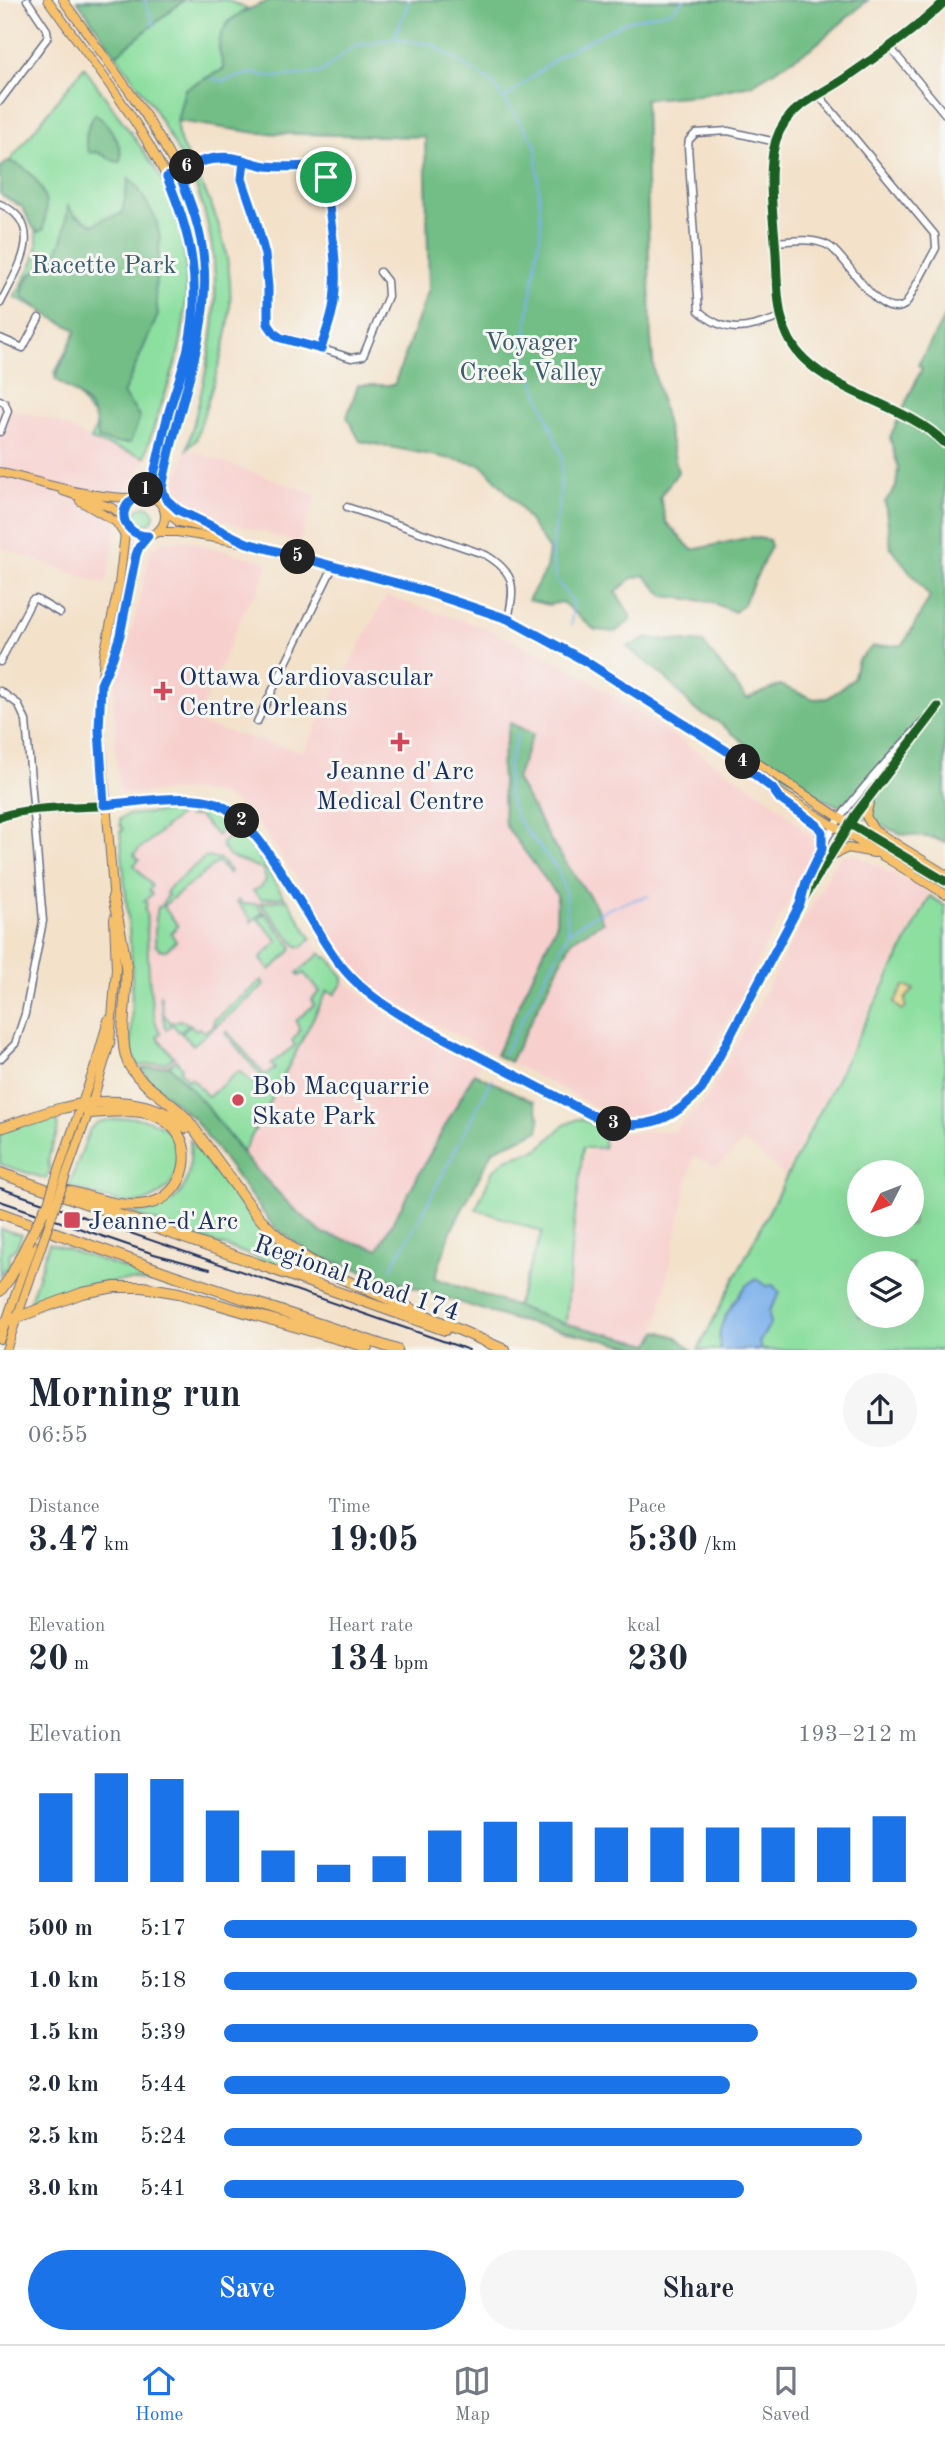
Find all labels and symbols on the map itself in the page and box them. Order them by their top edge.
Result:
pin [296,147,356,207]
pin: 6 [170,150,204,184]
park label: Racette Park [31,253,177,279]
park label: Voyager Creek Valley [459,330,603,386]
pin: 1 [128,472,164,508]
pin: 5 [280,540,316,574]
place label: Ottawa Cardiovascular Centre Orleans [179,665,434,721]
marker: Ottawa Cardiovascular Centre Orleans [153,681,173,701]
marker: Jeanne d'Arc Medical Centre [390,732,410,752]
pin: 4 [726,744,760,780]
place label: Jeanne d'Arc Medical Centre [316,759,484,815]
pin: 2 [224,804,260,838]
place label: Bob Macquarrie Skate Park [252,1074,429,1130]
marker: Bob Macquarrie Skate Park [230,1092,246,1108]
pin: 3 [596,1106,632,1142]
north arrow [847,1160,924,1237]
place label: Jeanne-d'Arc [88,1209,238,1235]
marker: Jeanne-d'Arc [62,1210,82,1230]
street label: Regional Road 174 [250,1231,463,1326]

